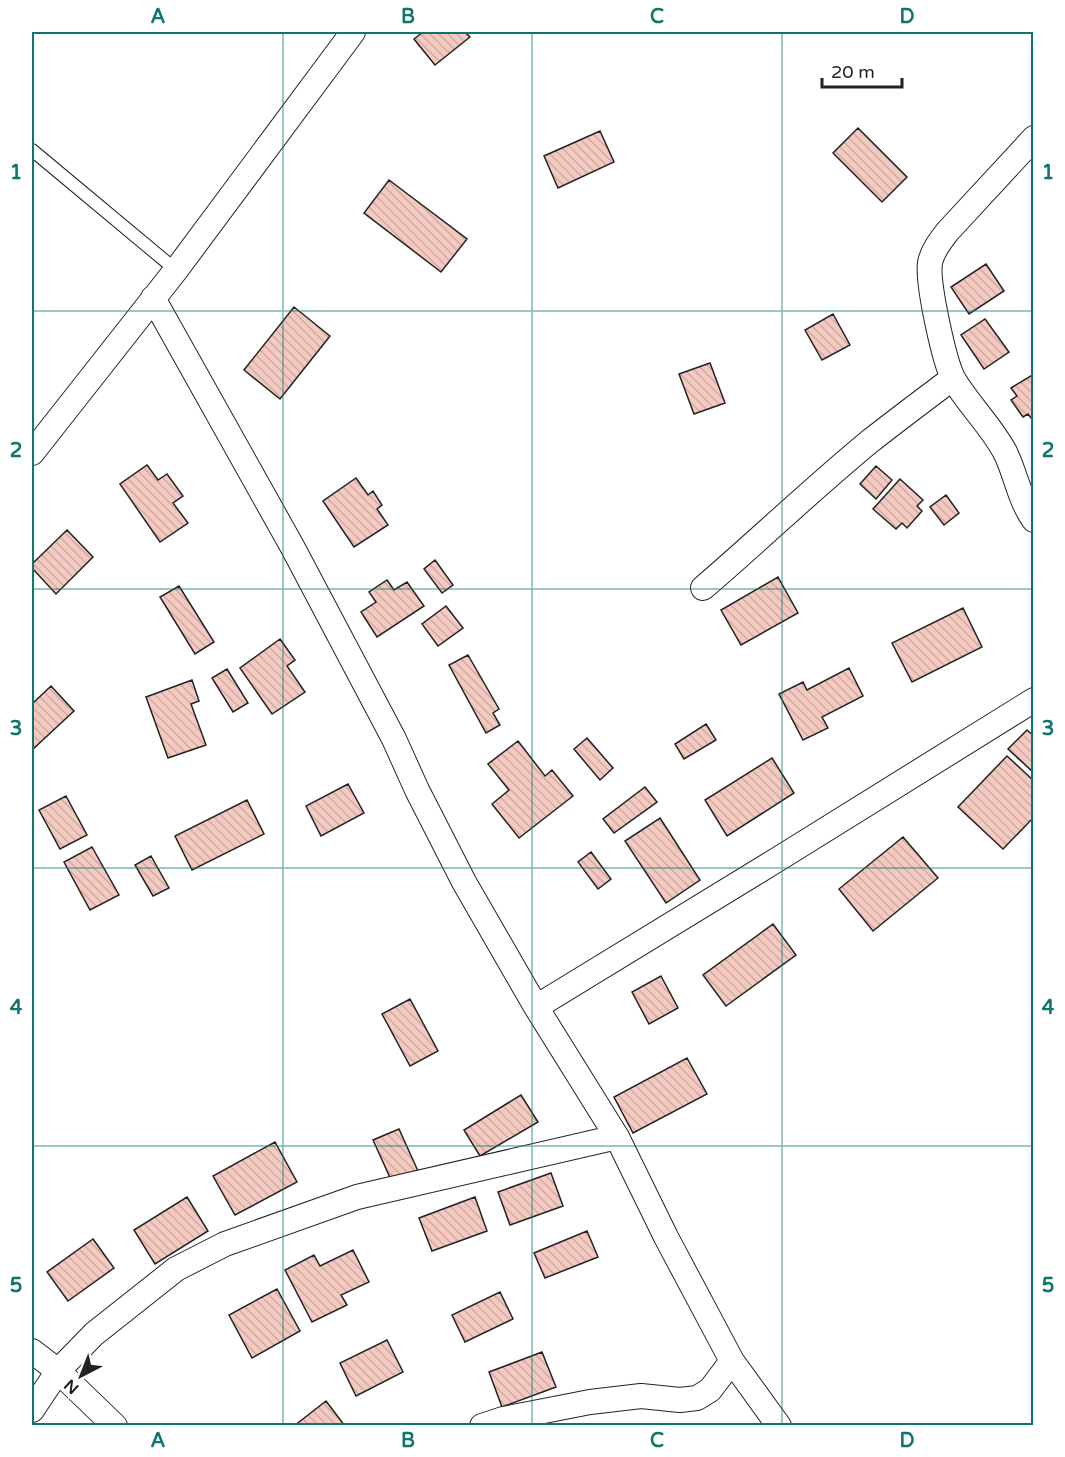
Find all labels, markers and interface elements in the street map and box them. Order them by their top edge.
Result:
text: A [151,5,166,29]
text: B [401,5,415,29]
text: C [650,5,664,29]
text: D [899,5,915,29]
scale bar [822,51,902,89]
text: 20 m [831,61,875,83]
text: 1 [10,161,22,185]
text: 1 [1042,161,1054,185]
text: 2 [10,439,22,463]
text: 2 [1042,439,1054,463]
text: 3 [10,717,22,741]
text: 3 [1042,717,1054,741]
text: 4 [10,996,23,1020]
text: 4 [1042,996,1055,1020]
text: 5 [10,1274,22,1298]
text: 5 [1042,1274,1054,1298]
north arrow [51,1346,111,1406]
text: N [60,1375,83,1398]
text: A [151,1429,166,1453]
text: B [401,1429,415,1453]
text: C [650,1429,664,1453]
text: D [899,1429,915,1453]

